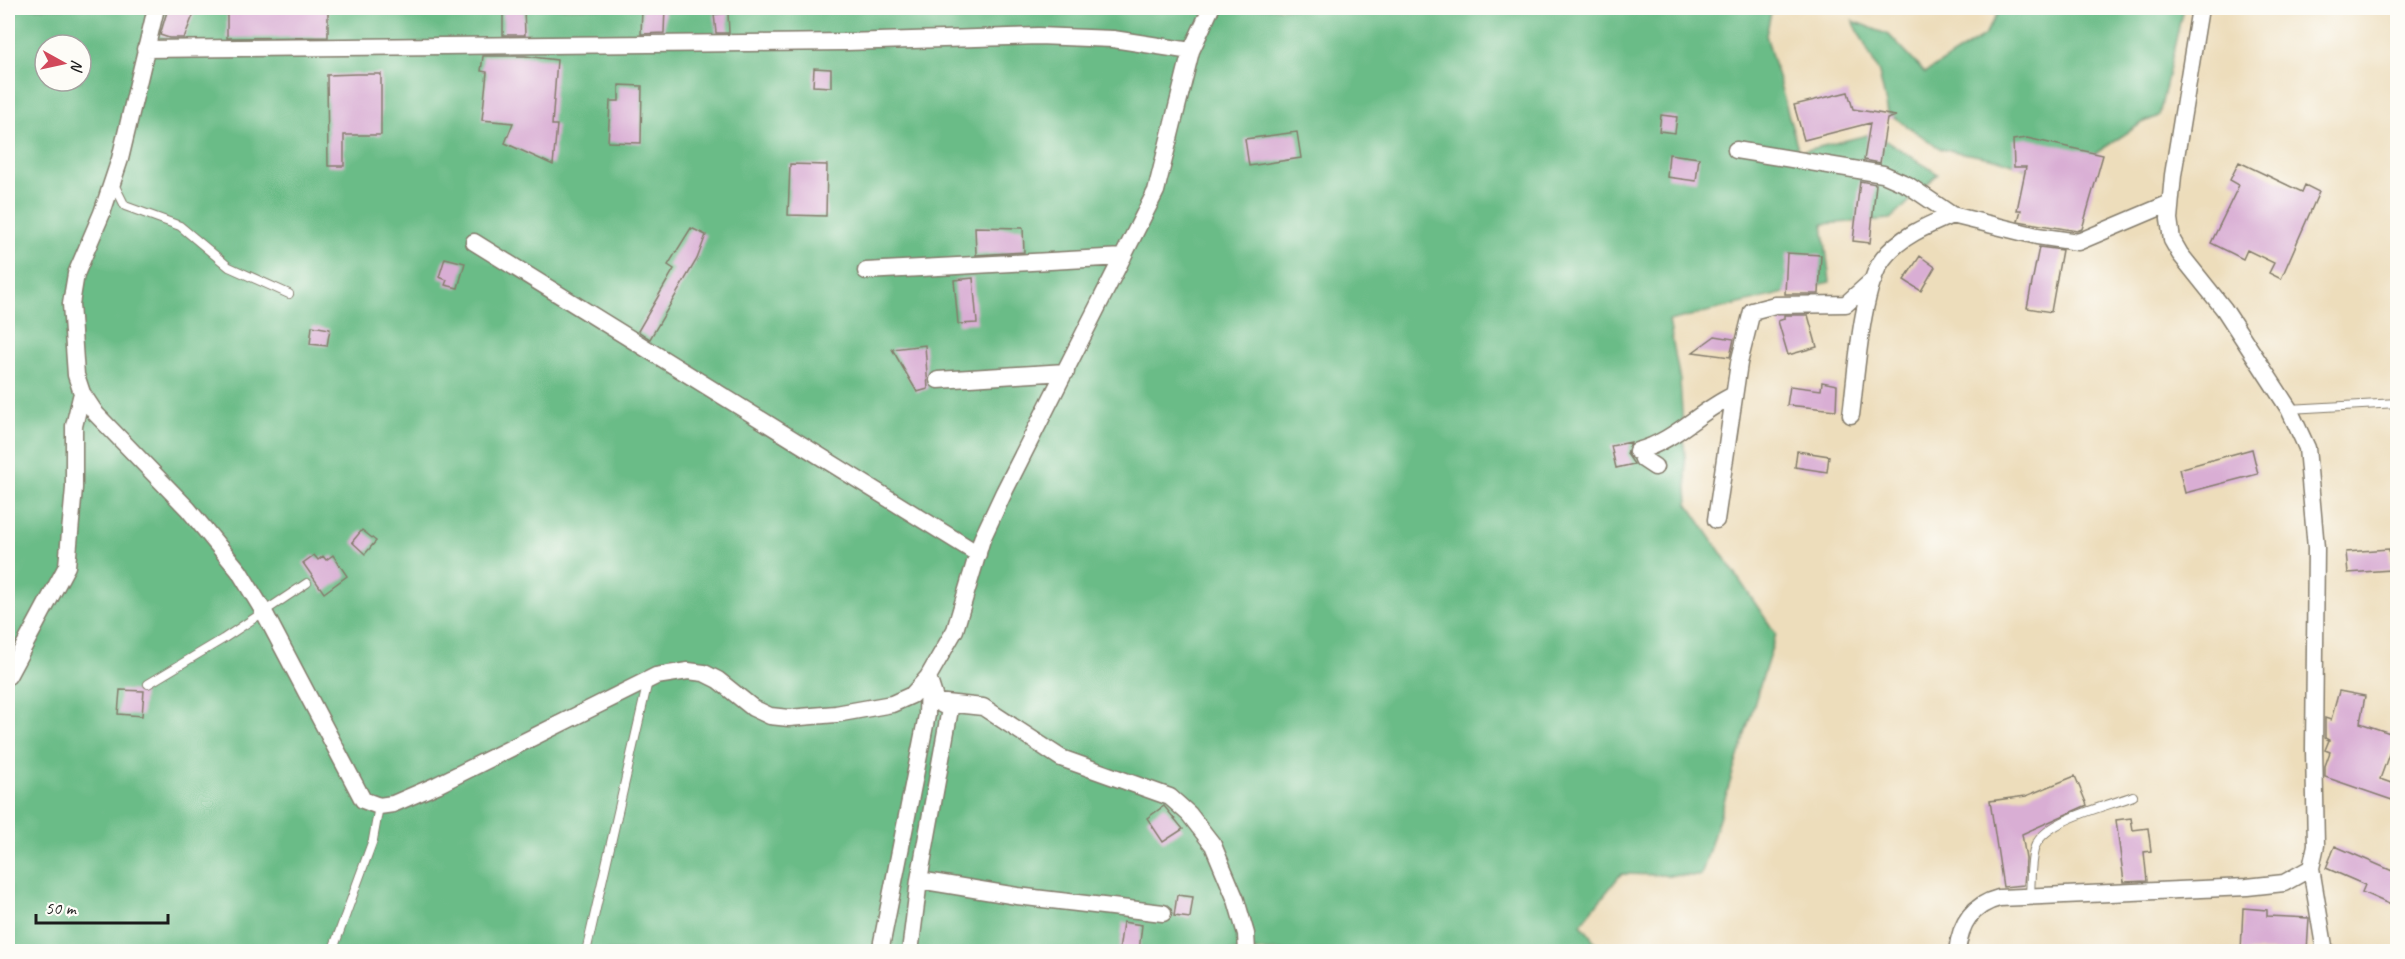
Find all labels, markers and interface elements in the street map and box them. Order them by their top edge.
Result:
north arrow [33,33,93,93]
text: N [66,59,87,74]
scale bar [36,887,168,925]
text: 50 m [45,897,78,919]

